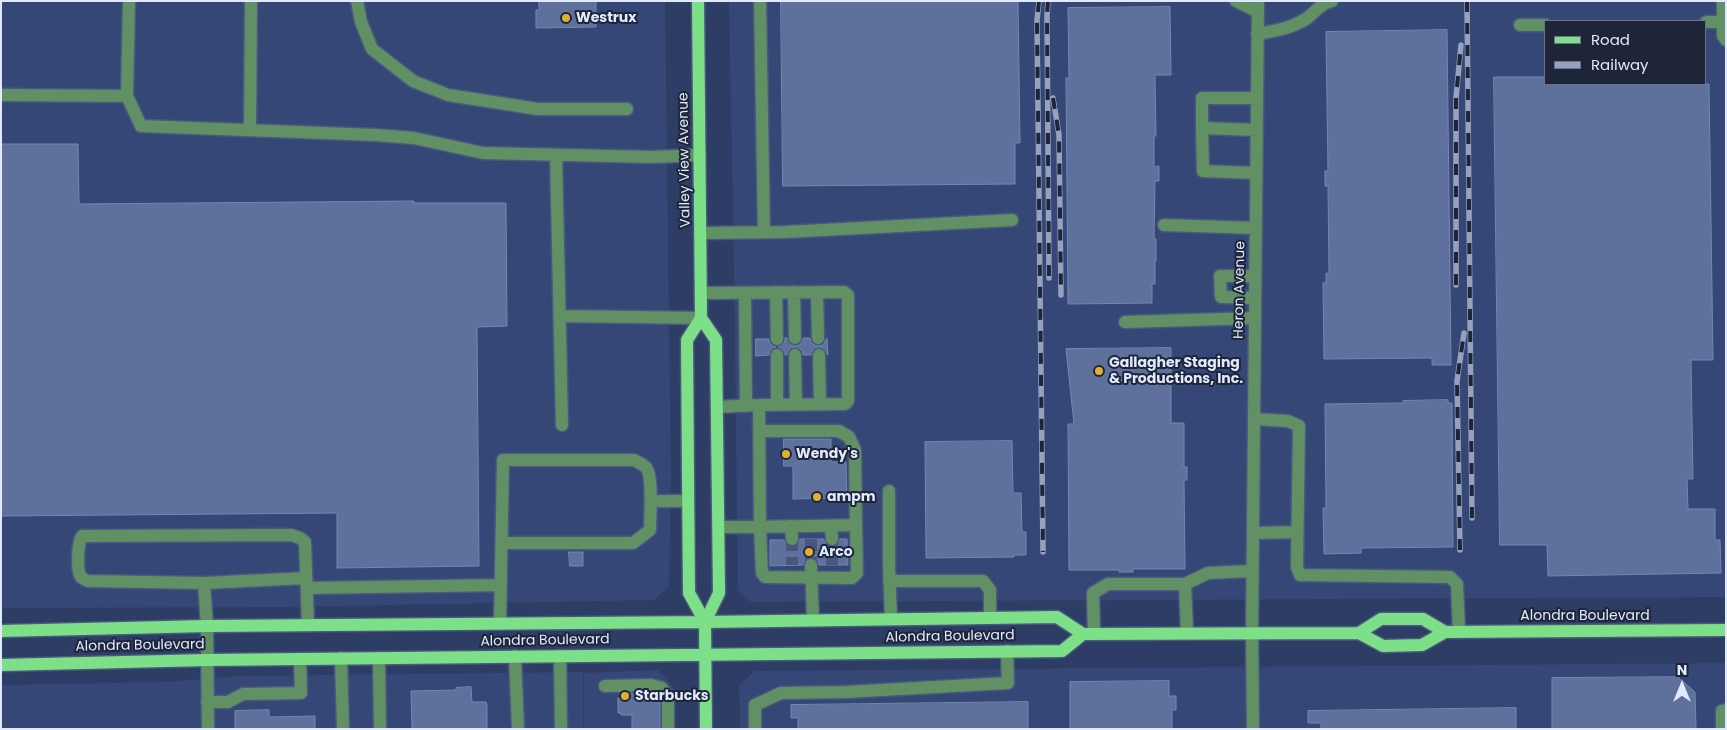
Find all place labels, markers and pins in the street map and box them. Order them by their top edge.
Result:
place label: Westrux [576,10,637,26]
marker: Westrux [560,12,572,24]
place label: Gallagher Staging & Productions, Inc. [1109,355,1243,388]
marker: Gallagher Staging & Productions, Inc. [1093,365,1105,377]
place label: Wendy's [796,446,858,462]
marker: Wendy's [780,448,792,460]
place label: ampm [827,489,876,505]
marker: ampm [811,491,823,503]
place label: Arco [819,544,853,560]
marker: Arco [803,546,815,558]
place label: Starbucks [635,688,709,704]
marker: Starbucks [619,690,631,702]

